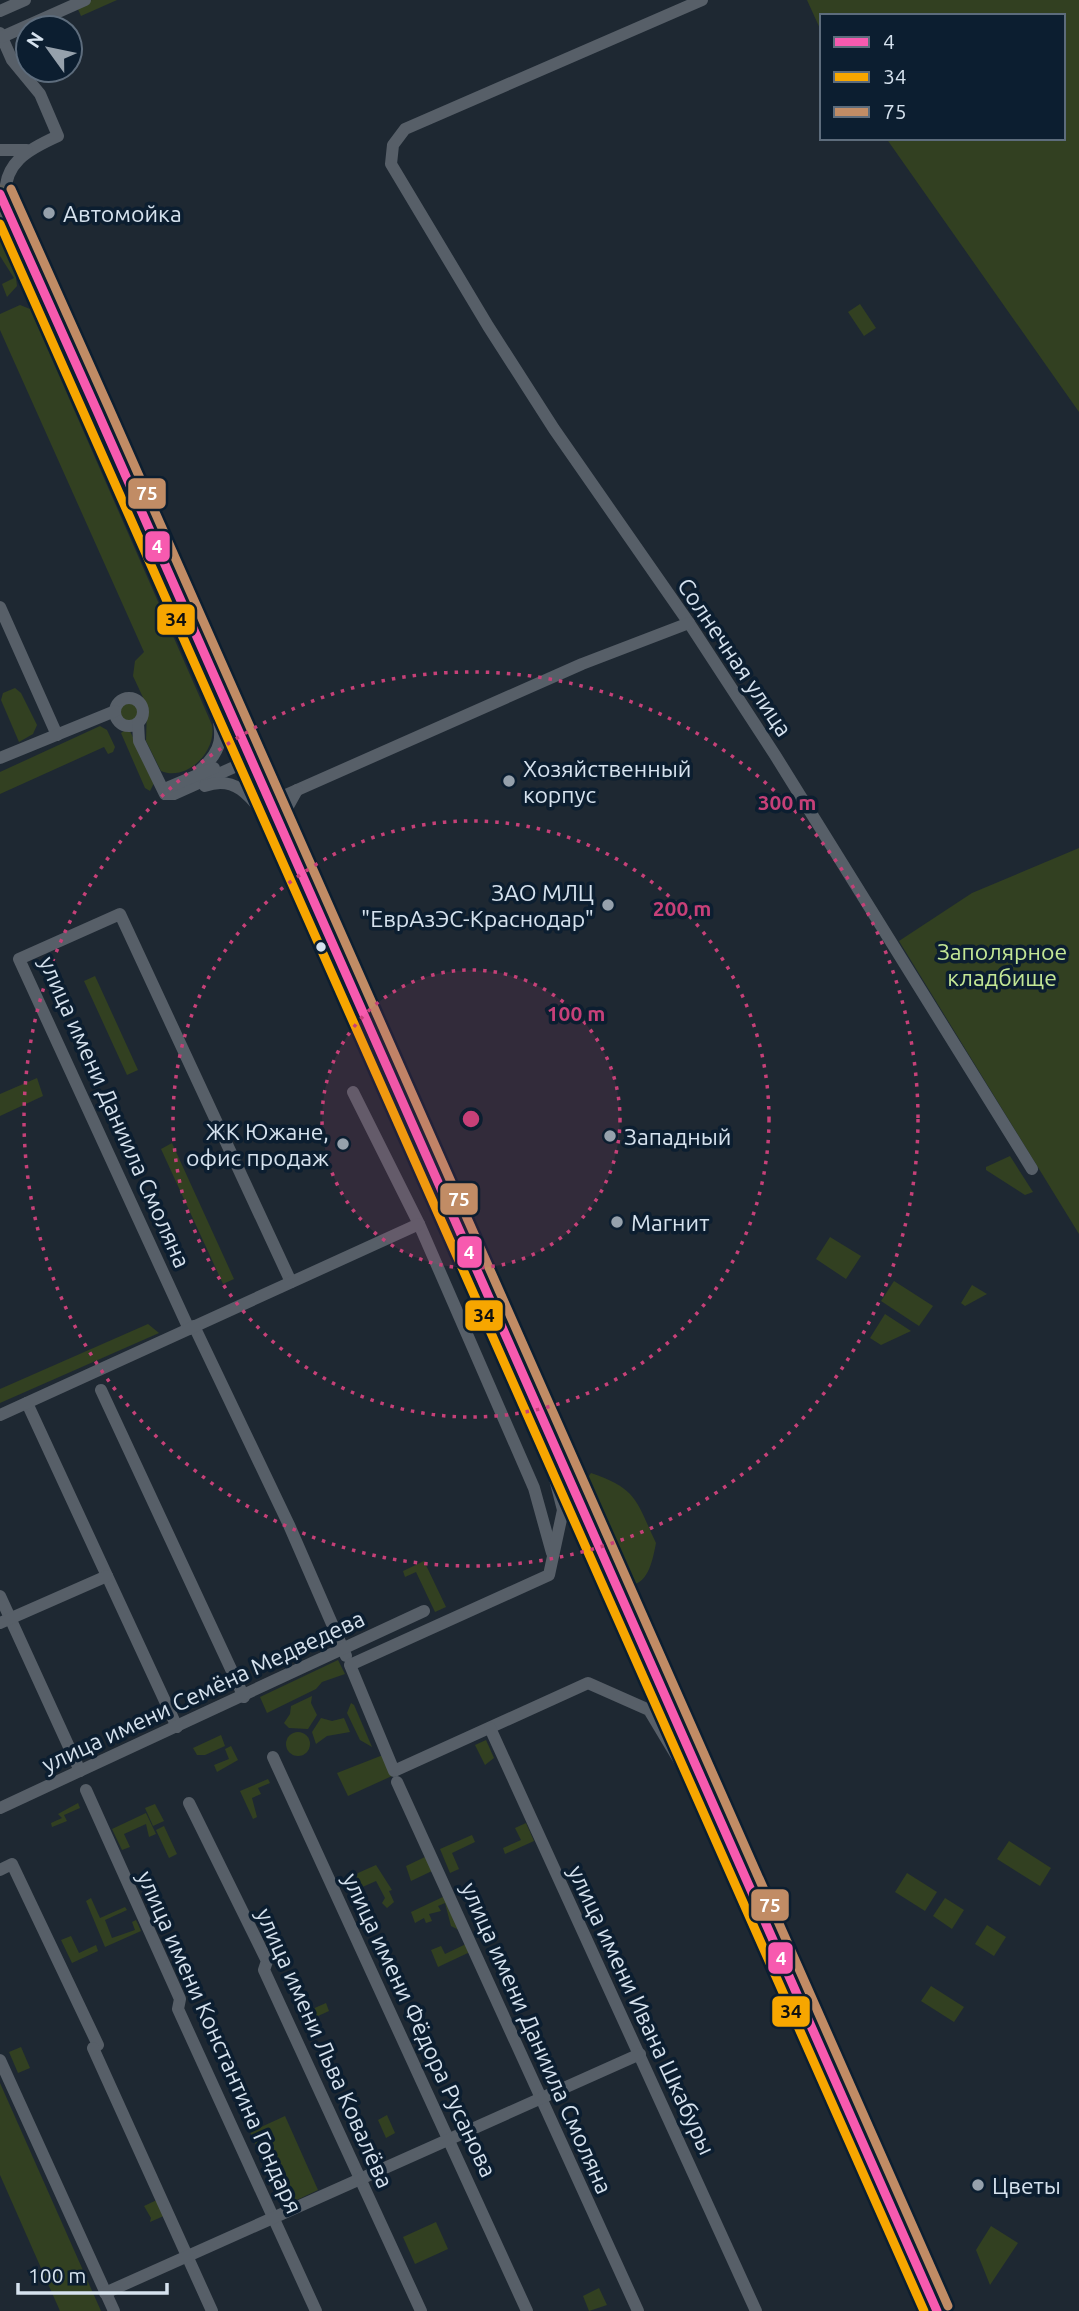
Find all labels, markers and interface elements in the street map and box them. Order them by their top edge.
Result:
north arrow [14,14,84,84]
legend [820,14,1065,140]
text: N [22,28,48,52]
text: 4 [883,29,895,53]
text: 34 [883,64,907,88]
text: 75 [883,99,907,123]
place label: Автомойка [63,201,182,226]
marker: Автомойка [41,205,57,221]
line badge: 75 [127,477,167,510]
text: 75 [136,482,158,504]
line badge: 4 [144,530,171,563]
text: 4 [152,535,163,557]
street label: Солнечная улица [673,573,797,741]
line badge: 34 [156,603,196,636]
text: 34 [165,608,187,630]
place label: Хозяйственный корпус [523,756,691,807]
marker: Хозяйственный корпус [501,773,517,789]
text: 300 m [758,790,816,814]
place label: ЗАО МЛЦ "ЕврАзЭС-Краснодар" [361,880,594,931]
text: 200 m [653,896,711,920]
marker: ЗАО МЛЦ "ЕврАзЭС-Краснодар" [600,897,616,913]
park label: Заполярное кладбище [937,939,1067,990]
unlabelled marker [314,940,328,954]
street label: улица имени Даниила Смоляна [35,953,195,1271]
text: 100 m [547,1001,605,1025]
centre of rings [459,1107,483,1131]
place label: ЖК Южане, офис продаж [186,1119,329,1170]
place label: Западный [624,1124,731,1149]
marker: Западный [602,1128,618,1144]
marker: ЖК Южане, офис продаж [335,1136,351,1152]
line badge: 75 [439,1182,479,1216]
text: 75 [448,1188,470,1210]
place label: Магнит [631,1210,709,1235]
marker: Магнит [609,1214,625,1230]
line badge: 4 [456,1235,483,1269]
text: 4 [464,1241,475,1263]
line badge: 34 [464,1299,504,1332]
text: 34 [473,1304,495,1326]
street label: улица имени Семёна Медведева [38,1605,368,1777]
street label: улица имени Ивана Шкабуры [564,1861,720,2159]
street label: улица имени Константина Гондаря [133,1867,307,2217]
street label: улица имени Фёдора Русанова [338,1869,502,2181]
street label: улица имени Даниила Смоляна [457,1879,617,2197]
line badge: 75 [750,1888,790,1922]
text: 75 [759,1894,781,1916]
street label: улица имени Льва Ковалёва [252,1904,398,2192]
line badge: 4 [767,1941,794,1975]
text: 4 [776,1947,787,1969]
line badge: 34 [771,1995,811,2028]
text: 34 [780,2000,802,2022]
place label: Цветы [992,2173,1061,2198]
marker: Цветы [970,2177,986,2193]
scale bar [18,2252,166,2296]
text: 100 m [28,2263,86,2287]

